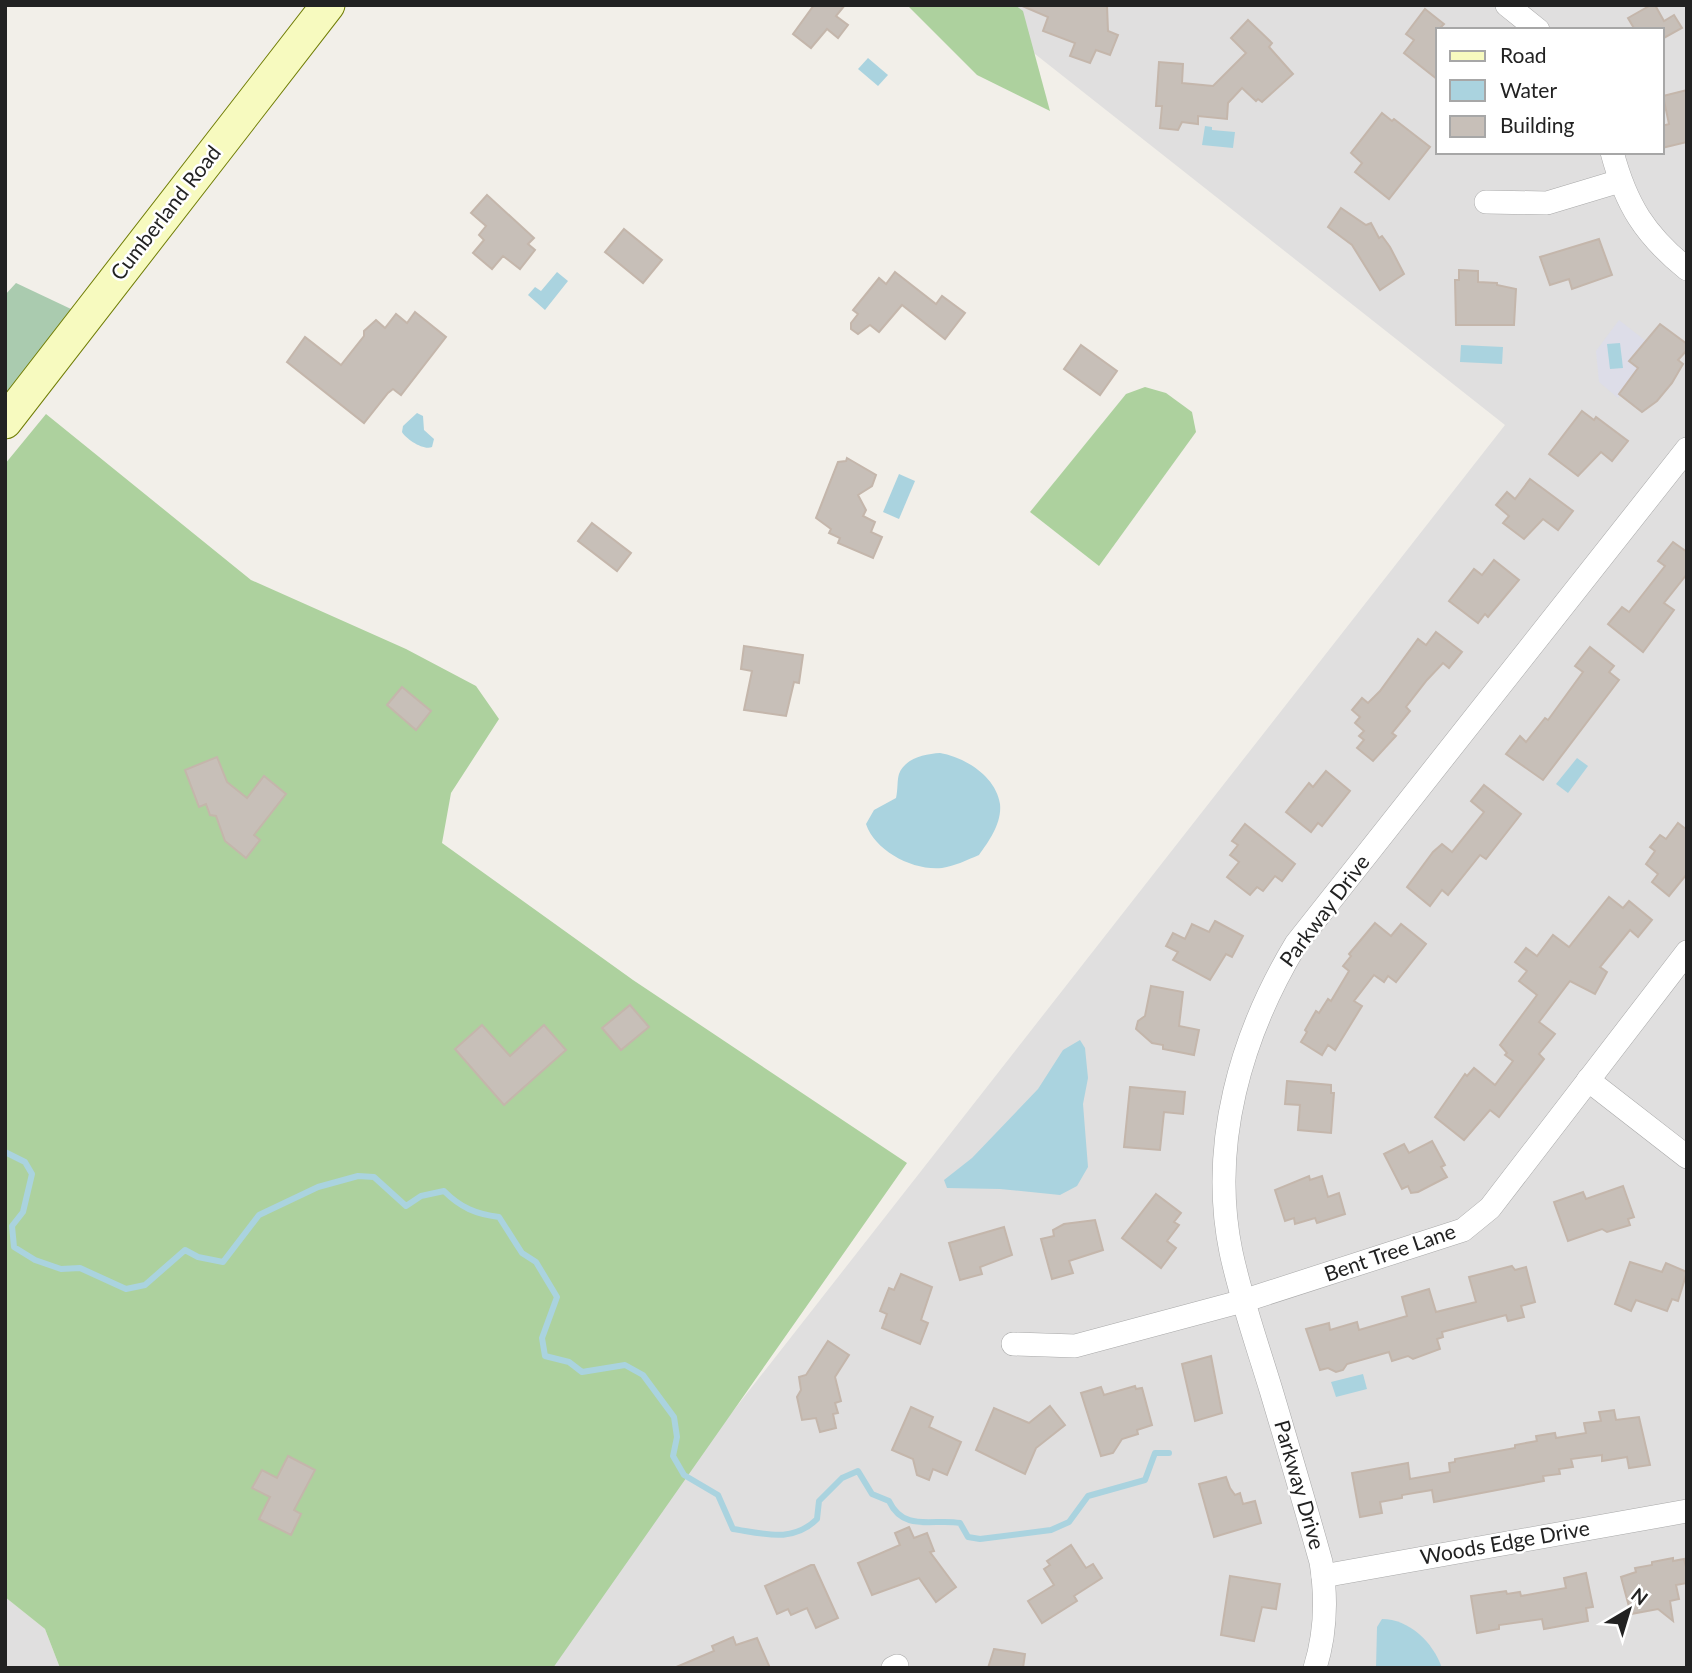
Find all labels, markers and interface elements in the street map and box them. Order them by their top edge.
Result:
legend [1436,28,1664,154]
text: Road [1500,42,1547,67]
text: Water [1500,77,1557,102]
text: Building [1500,112,1575,137]
street label: Cumberland Road [104,140,225,284]
street label: Parkway Drive [1274,849,1374,971]
street label: Bent Tree Lane [1321,1217,1458,1286]
street label: Parkway Drive [1270,1417,1331,1552]
street label: Woods Edge Drive [1418,1514,1591,1569]
north arrow [1594,1575,1664,1645]
text: N [1627,1583,1653,1610]

